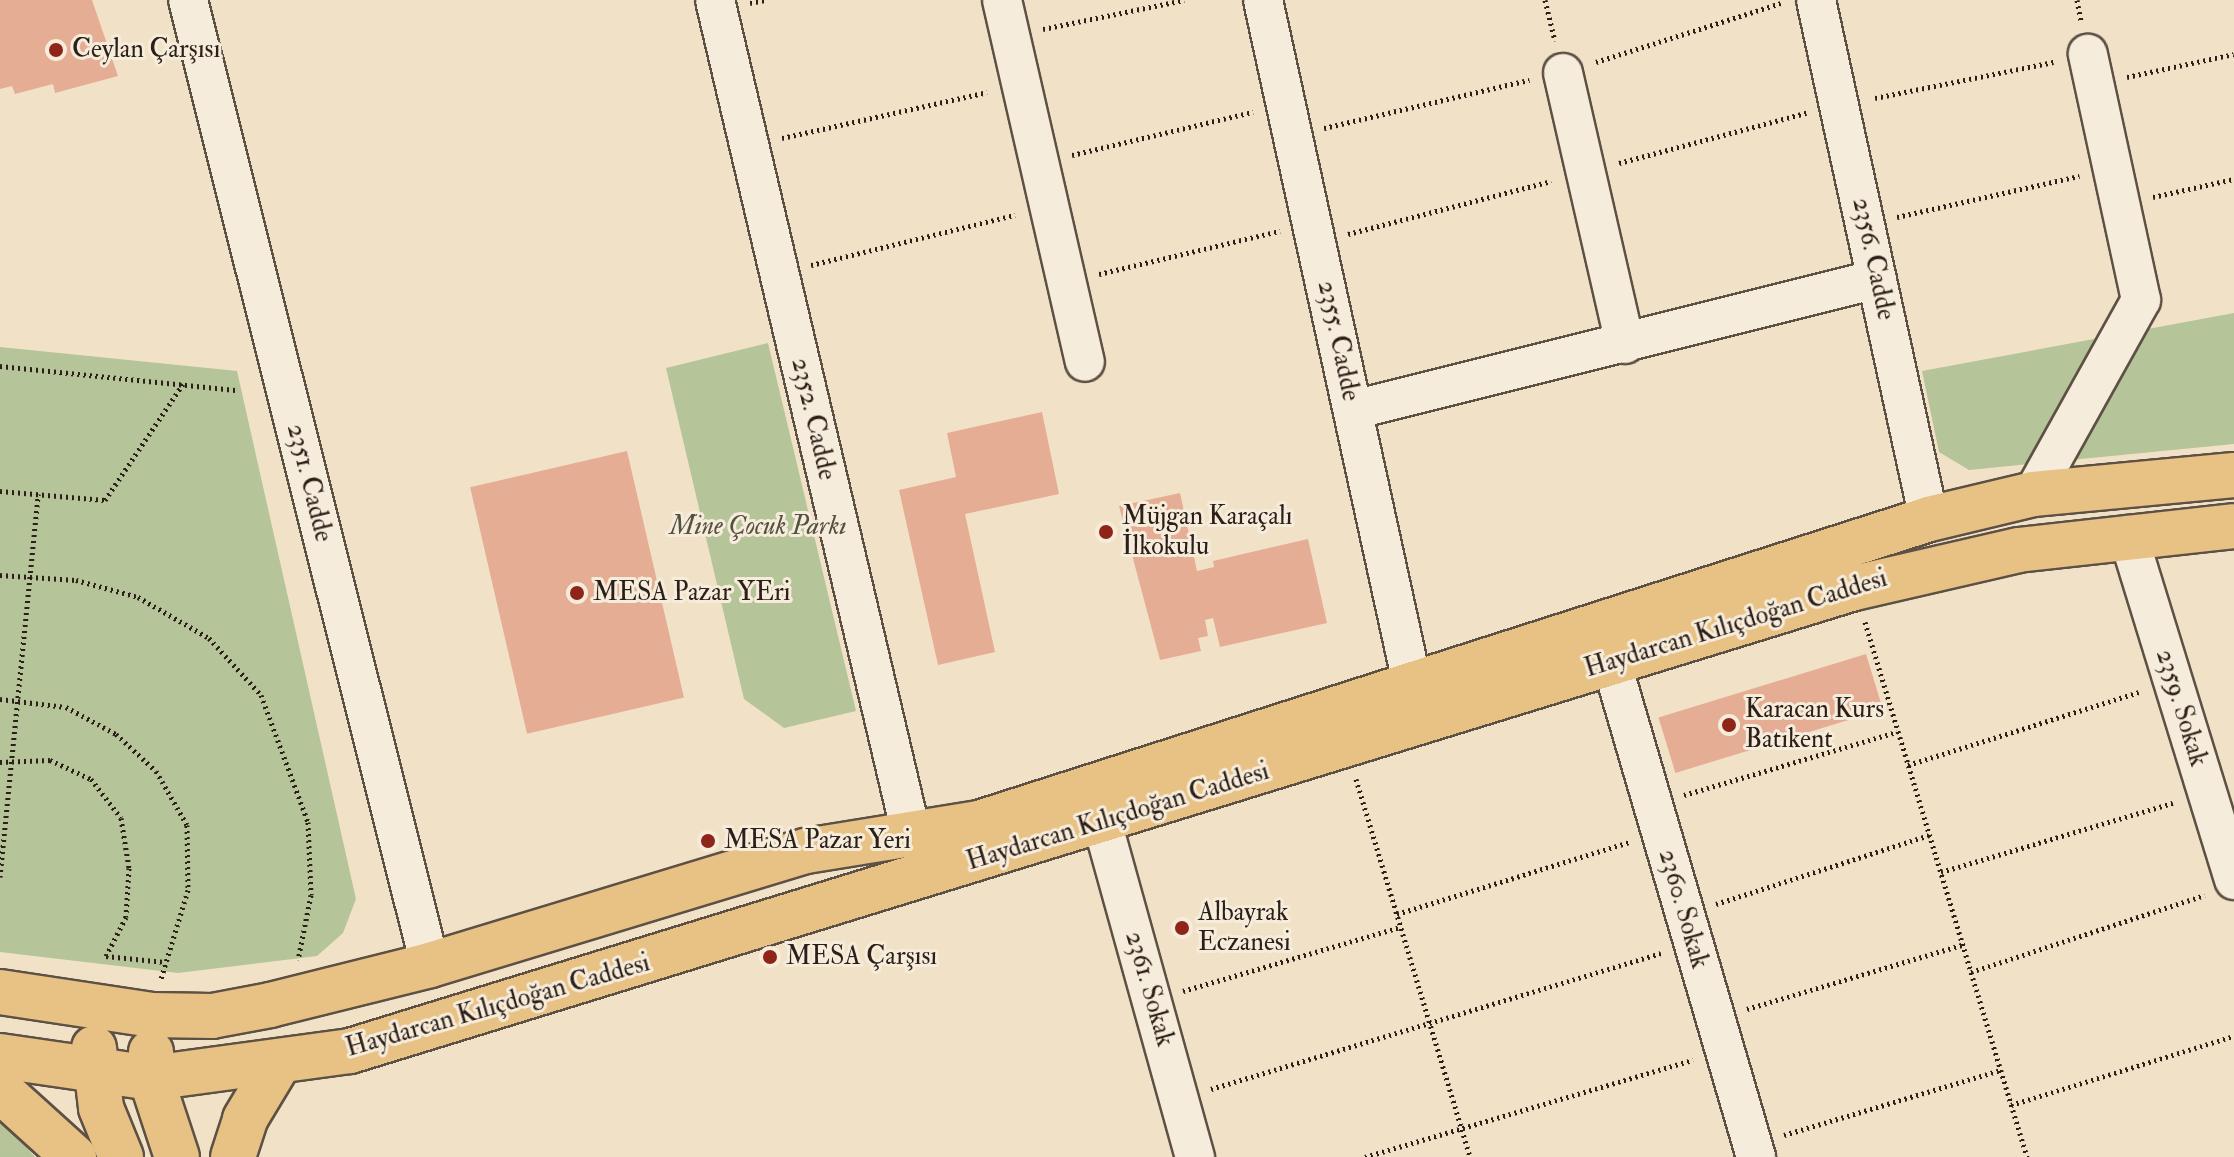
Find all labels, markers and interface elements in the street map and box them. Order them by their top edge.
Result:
place label: Ceylan Çarşısı [72,34,220,66]
marker: Ceylan Çarşısı [47,41,65,59]
street label: 2356. Cadde [1845,195,1901,323]
street label: 2355. Cadde [1310,278,1366,404]
street label: 2352. Cadde [784,355,842,483]
street label: 2351. Cadde [279,421,339,545]
place label: Müjgan Karaçalı İlkokulu [1122,501,1292,562]
park label: Mine Çocuk Parkı [670,511,846,543]
marker: Müjgan Karaçalı İlkokulu [1097,523,1115,541]
street label: Haydarcan Kılıçdoğan Caddesi [1581,563,1891,685]
place label: MESA Pazar YEri [593,577,791,609]
marker: MESA Pazar YEri [568,584,586,602]
street label: 2359. Sokak [2148,646,2214,770]
place label: Karacan Kurs Batıkent [1745,694,1884,756]
marker: Karacan Kurs Batıkent [1720,716,1738,734]
street label: Haydarcan Kılıçdoğan Caddesi [963,756,1273,878]
place label: MESA Pazar Yeri [724,825,911,857]
marker: MESA Pazar Yeri [699,832,717,850]
street label: 2360. Sokak [1651,846,1715,972]
place label: Albayrak Eczanesi [1198,897,1291,958]
marker: Albayrak Eczanesi [1173,919,1191,937]
street label: 2361. Sokak [1118,928,1180,1050]
place label: MESA Çarşısı [786,941,937,973]
street label: Haydarcan Kılıçdoğan Caddesi [342,948,654,1064]
marker: MESA Çarşısı [761,948,779,966]

